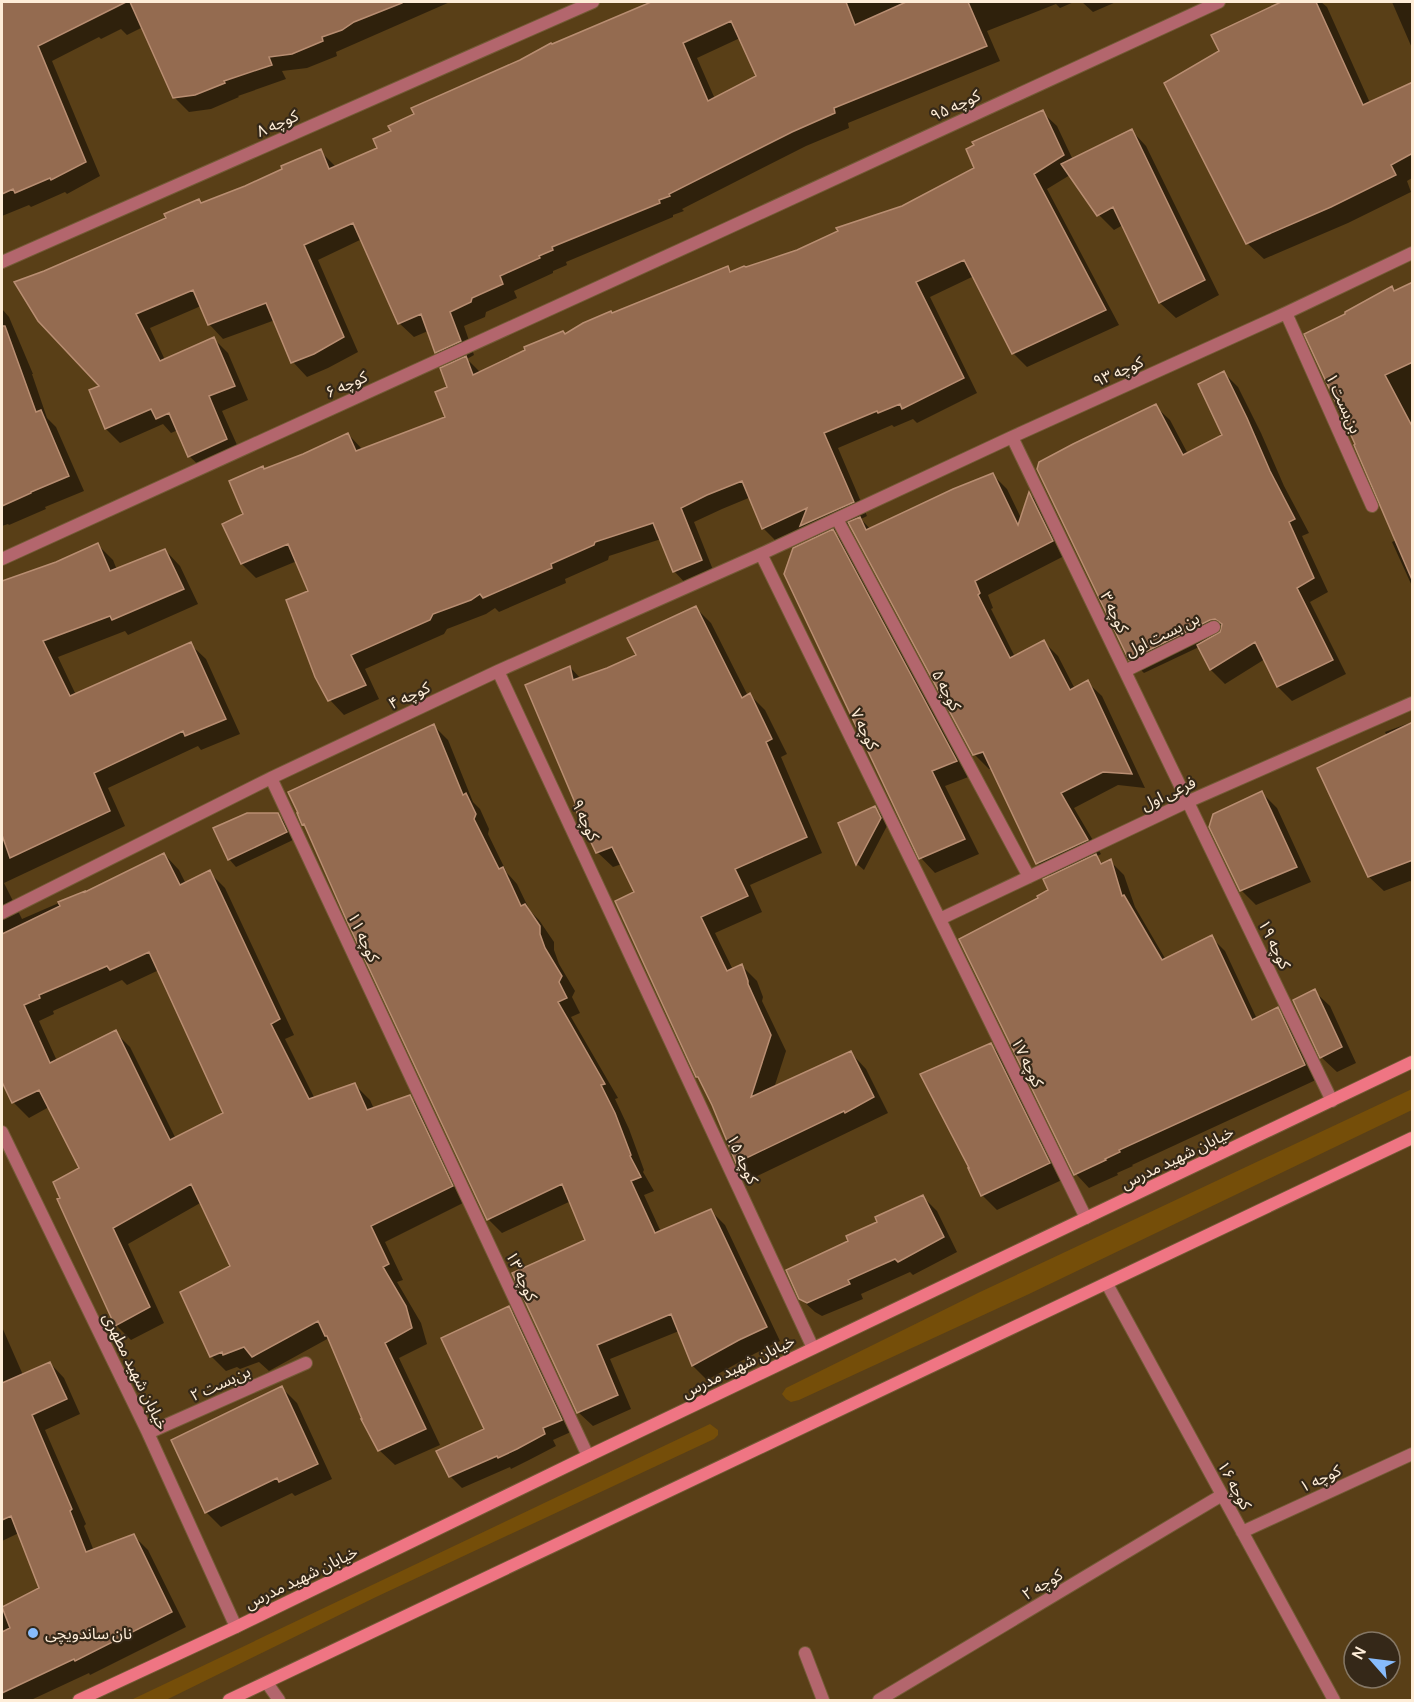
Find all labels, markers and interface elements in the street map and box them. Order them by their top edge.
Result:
street label: کوچه ۹۵ [926,84,984,126]
street label: کوچه ۸ [253,104,302,142]
street label: کوچه ۹۳ [1089,350,1147,392]
street label: کوچه ۶ [322,365,371,403]
street label: بن‌بست ۱ [1321,369,1367,437]
street label: کوچه ۳ [1095,588,1135,637]
street label: بن بست اول [1121,607,1203,661]
street label: کوچه ۵ [927,666,967,715]
street label: کوچه ۴ [385,676,434,714]
street label: کوچه ۷ [845,705,885,754]
street label: فرعی اول [1137,771,1199,815]
street label: کوچه ۹ [567,796,605,845]
street label: کوچه ۱۱ [343,908,385,966]
street label: کوچه ۱۹ [1253,915,1297,973]
street label: کوچه ۱۷ [1006,1033,1050,1091]
street label: خیابان شهید مدرس [1117,1120,1237,1194]
street label: کوچه ۱۵ [722,1130,764,1188]
street label: کوچه ۱۳ [501,1247,543,1305]
street label: خیابان شهید مطهری [98,1309,174,1433]
street label: خیابان شهید مدرس [678,1329,798,1403]
street label: بن‌بست ۲ [186,1360,254,1406]
street label: کوچه ۱۶ [1213,1457,1258,1514]
street label: کوچه ۱ [1296,1459,1345,1497]
street label: خیابان شهید مدرس [241,1540,361,1614]
street label: کوچه ۲ [1018,1563,1067,1605]
place label: نان ساندویچی [45,1622,132,1644]
marker: نان ساندویچی [26,1626,40,1640]
north arrow [1342,1630,1402,1690]
text: N [1346,1643,1371,1663]

